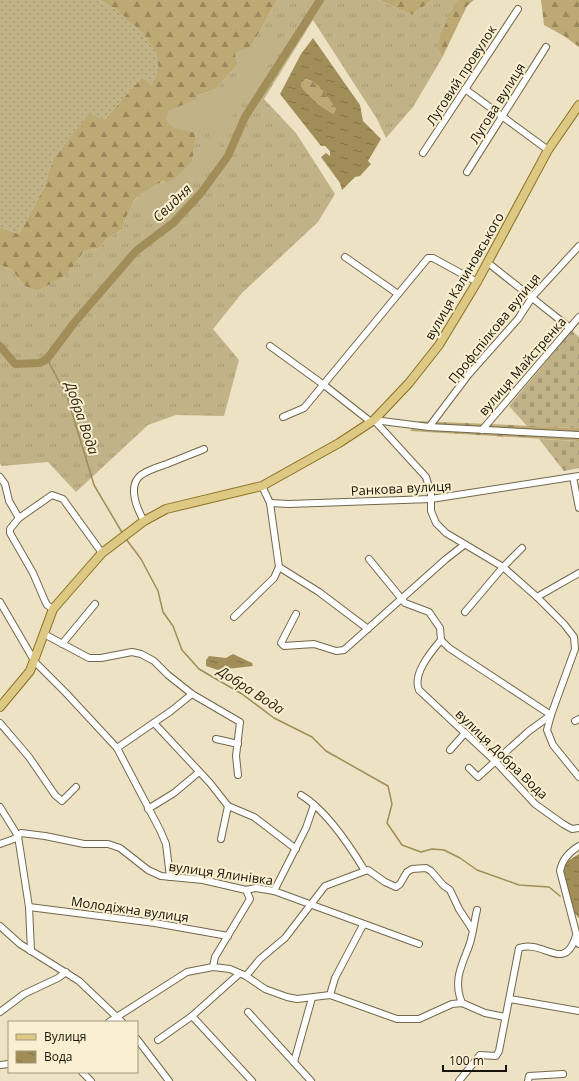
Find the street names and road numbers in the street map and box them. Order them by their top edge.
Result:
street label: Луговий провулок [422,21,500,129]
street label: Лугова вулиця [465,59,529,147]
street label: вулиця Калиновського [420,209,508,343]
street label: Профспілкова вулиця [444,269,544,387]
street label: вулиця Майстренка [474,313,570,419]
street label: Ранкова вулиця [350,476,452,500]
street label: вулиця Добра Вода [452,705,552,803]
street label: вулиця Ялинівка [168,857,274,889]
street label: Молодіжна вулиця [70,892,190,926]

